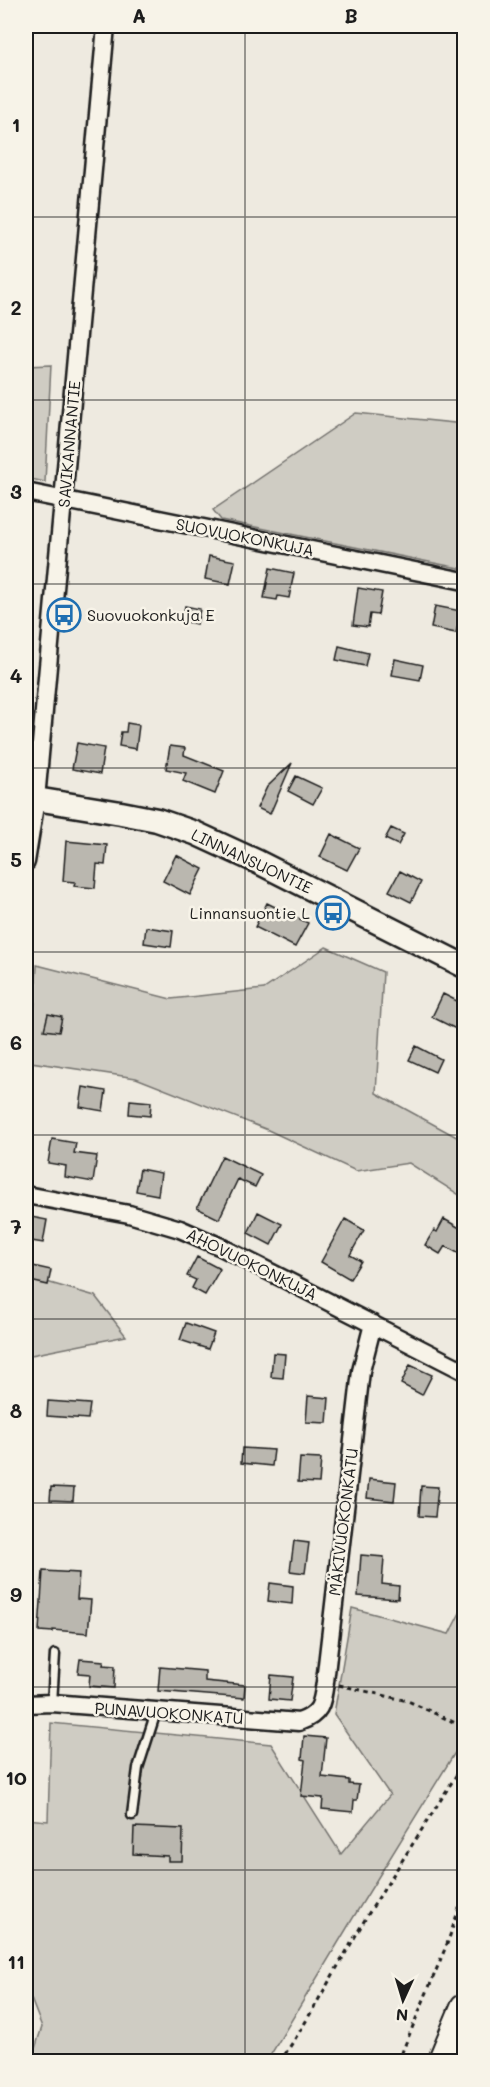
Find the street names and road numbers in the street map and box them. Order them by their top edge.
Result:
street label: SAVIKANNANTIE [52,380,85,508]
street label: SUOVUOKONKUJA [174,513,316,560]
street label: LINNANSUONTIE [188,823,316,898]
street label: AHOVUOKONKUJA [183,1223,321,1304]
street label: MÄKIVUOKONKATU [323,1447,362,1597]
street label: PUNAVUOKONKATU [94,1697,244,1728]

